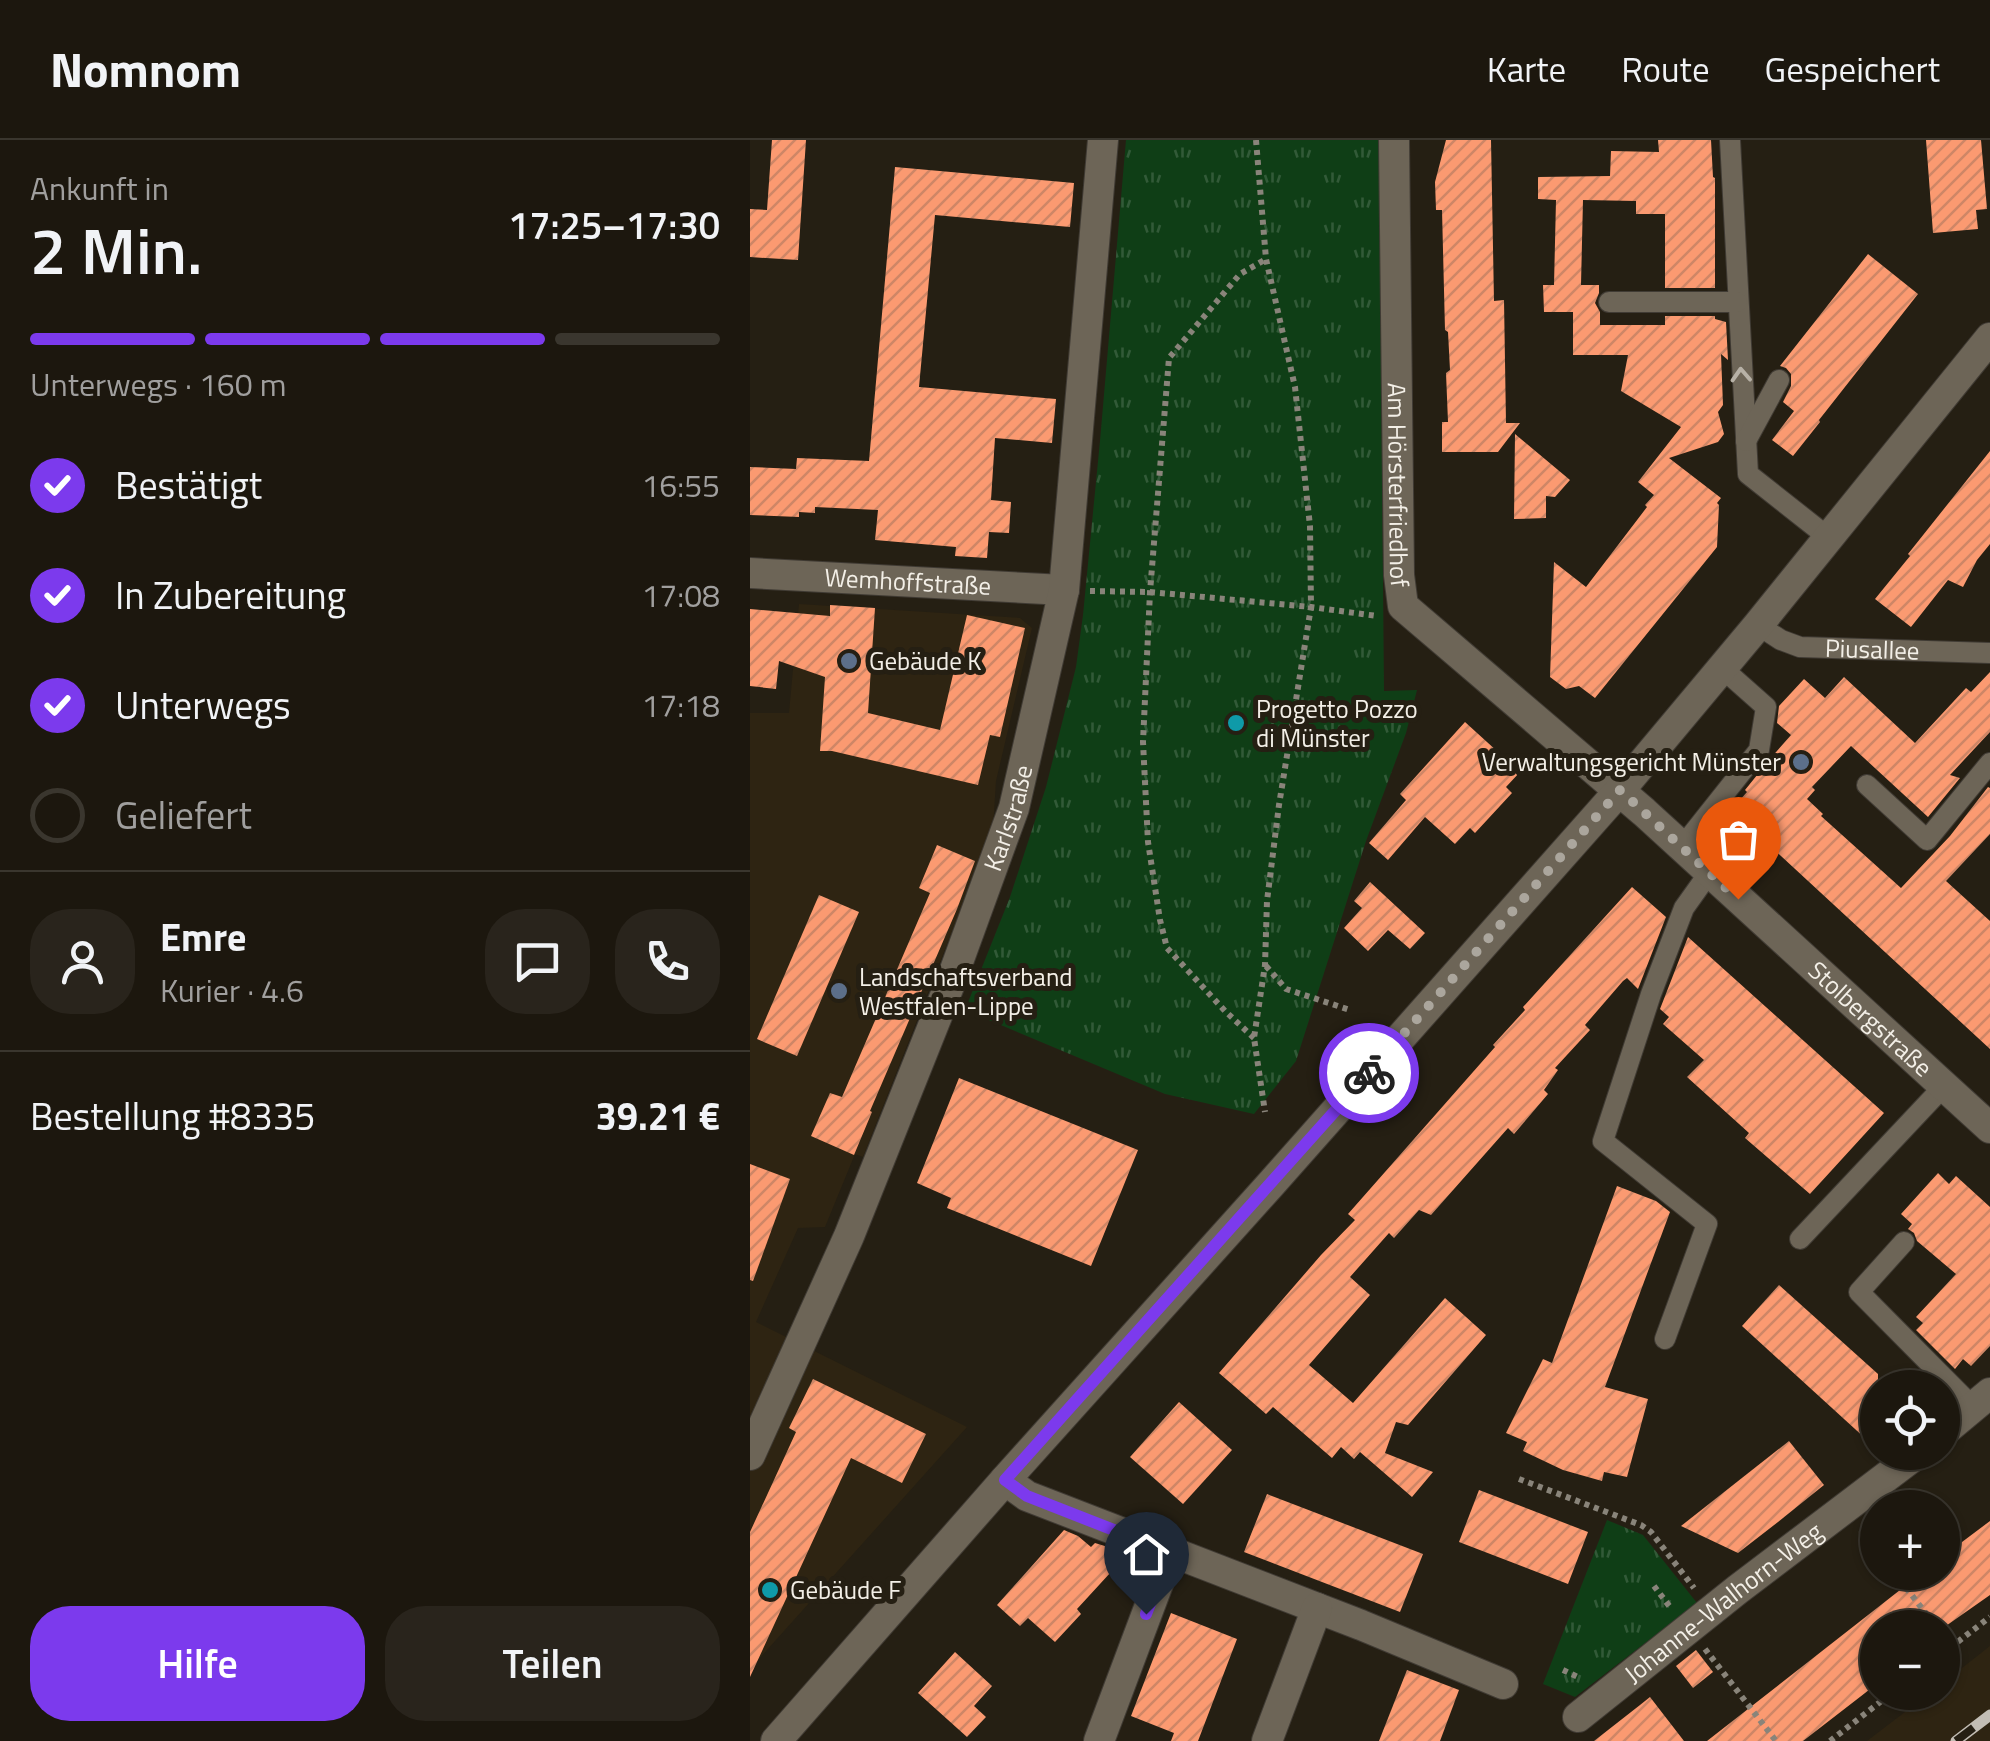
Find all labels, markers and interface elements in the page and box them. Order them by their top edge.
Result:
text: Nomnom [50,33,241,106]
text: Karte [1487,42,1566,96]
text: Route [1621,42,1710,96]
text: Gespeichert [1765,42,1940,96]
text: Ankunft in [30,164,169,212]
text: 17:25–17:30 [508,196,720,254]
text: 2 Min. [30,200,203,299]
text: Unterwegs · 160 m [30,360,286,408]
one-way arrow [1731,367,1752,383]
street label: Am Hörsterfriedhof [1378,382,1420,590]
text: Bestätigt [115,456,262,514]
icon: check [30,458,85,513]
text: 16:55 [641,461,720,509]
street label: Wemhoffstraße [823,558,992,605]
text: In Zubereitung [115,566,346,624]
icon: check [30,568,85,623]
text: 17:08 [641,571,720,619]
street label: Piusallee [1824,629,1920,670]
place label: Gebäude K [869,642,982,680]
marker: Gebäude K [838,650,860,672]
text: Unterwegs [115,676,291,734]
icon: check [30,678,85,733]
text: 17:18 [641,681,720,729]
place label: Progetto Pozzo di Münster [1256,690,1418,757]
marker: Progetto Pozzo di Münster [1225,712,1247,734]
place label: Verwaltungsgericht Münster [1481,743,1781,781]
marker: Verwaltungsgericht Münster [1790,751,1812,773]
street label: Karlstraße [974,761,1042,877]
text: Geliefert [115,786,252,844]
pin [1696,797,1781,900]
icon: bag [1711,812,1766,867]
text: Emre [160,908,246,966]
button: person [30,909,135,1014]
button: chat [485,909,590,1014]
button: phone [615,909,720,1014]
street label: Stolbergstraße [1800,952,1941,1086]
place label: Landschaftsverband Westfalen-Lippe [859,958,1073,1025]
text: Kurier · 4.6 [160,966,304,1014]
marker: Landschaftsverband Westfalen-Lippe [828,980,850,1002]
courier [1319,1023,1419,1123]
icon: bike [1342,1046,1397,1101]
text: Bestellung #8335 [30,1087,315,1145]
text: 39.21 € [596,1087,720,1145]
map controls [1860,1370,1960,1710]
button: locate [1860,1370,1960,1470]
button: + [1860,1490,1960,1590]
pin [1104,1512,1189,1615]
street label: Johanne-Walhorn-Weg [1616,1513,1831,1692]
icon: home [1119,1527,1174,1582]
place label: Gebäude F [790,1571,901,1609]
marker: Gebäude F [759,1579,781,1601]
button: Hilfe [30,1606,365,1721]
button: Teilen [385,1606,720,1721]
button: − [1860,1610,1960,1710]

